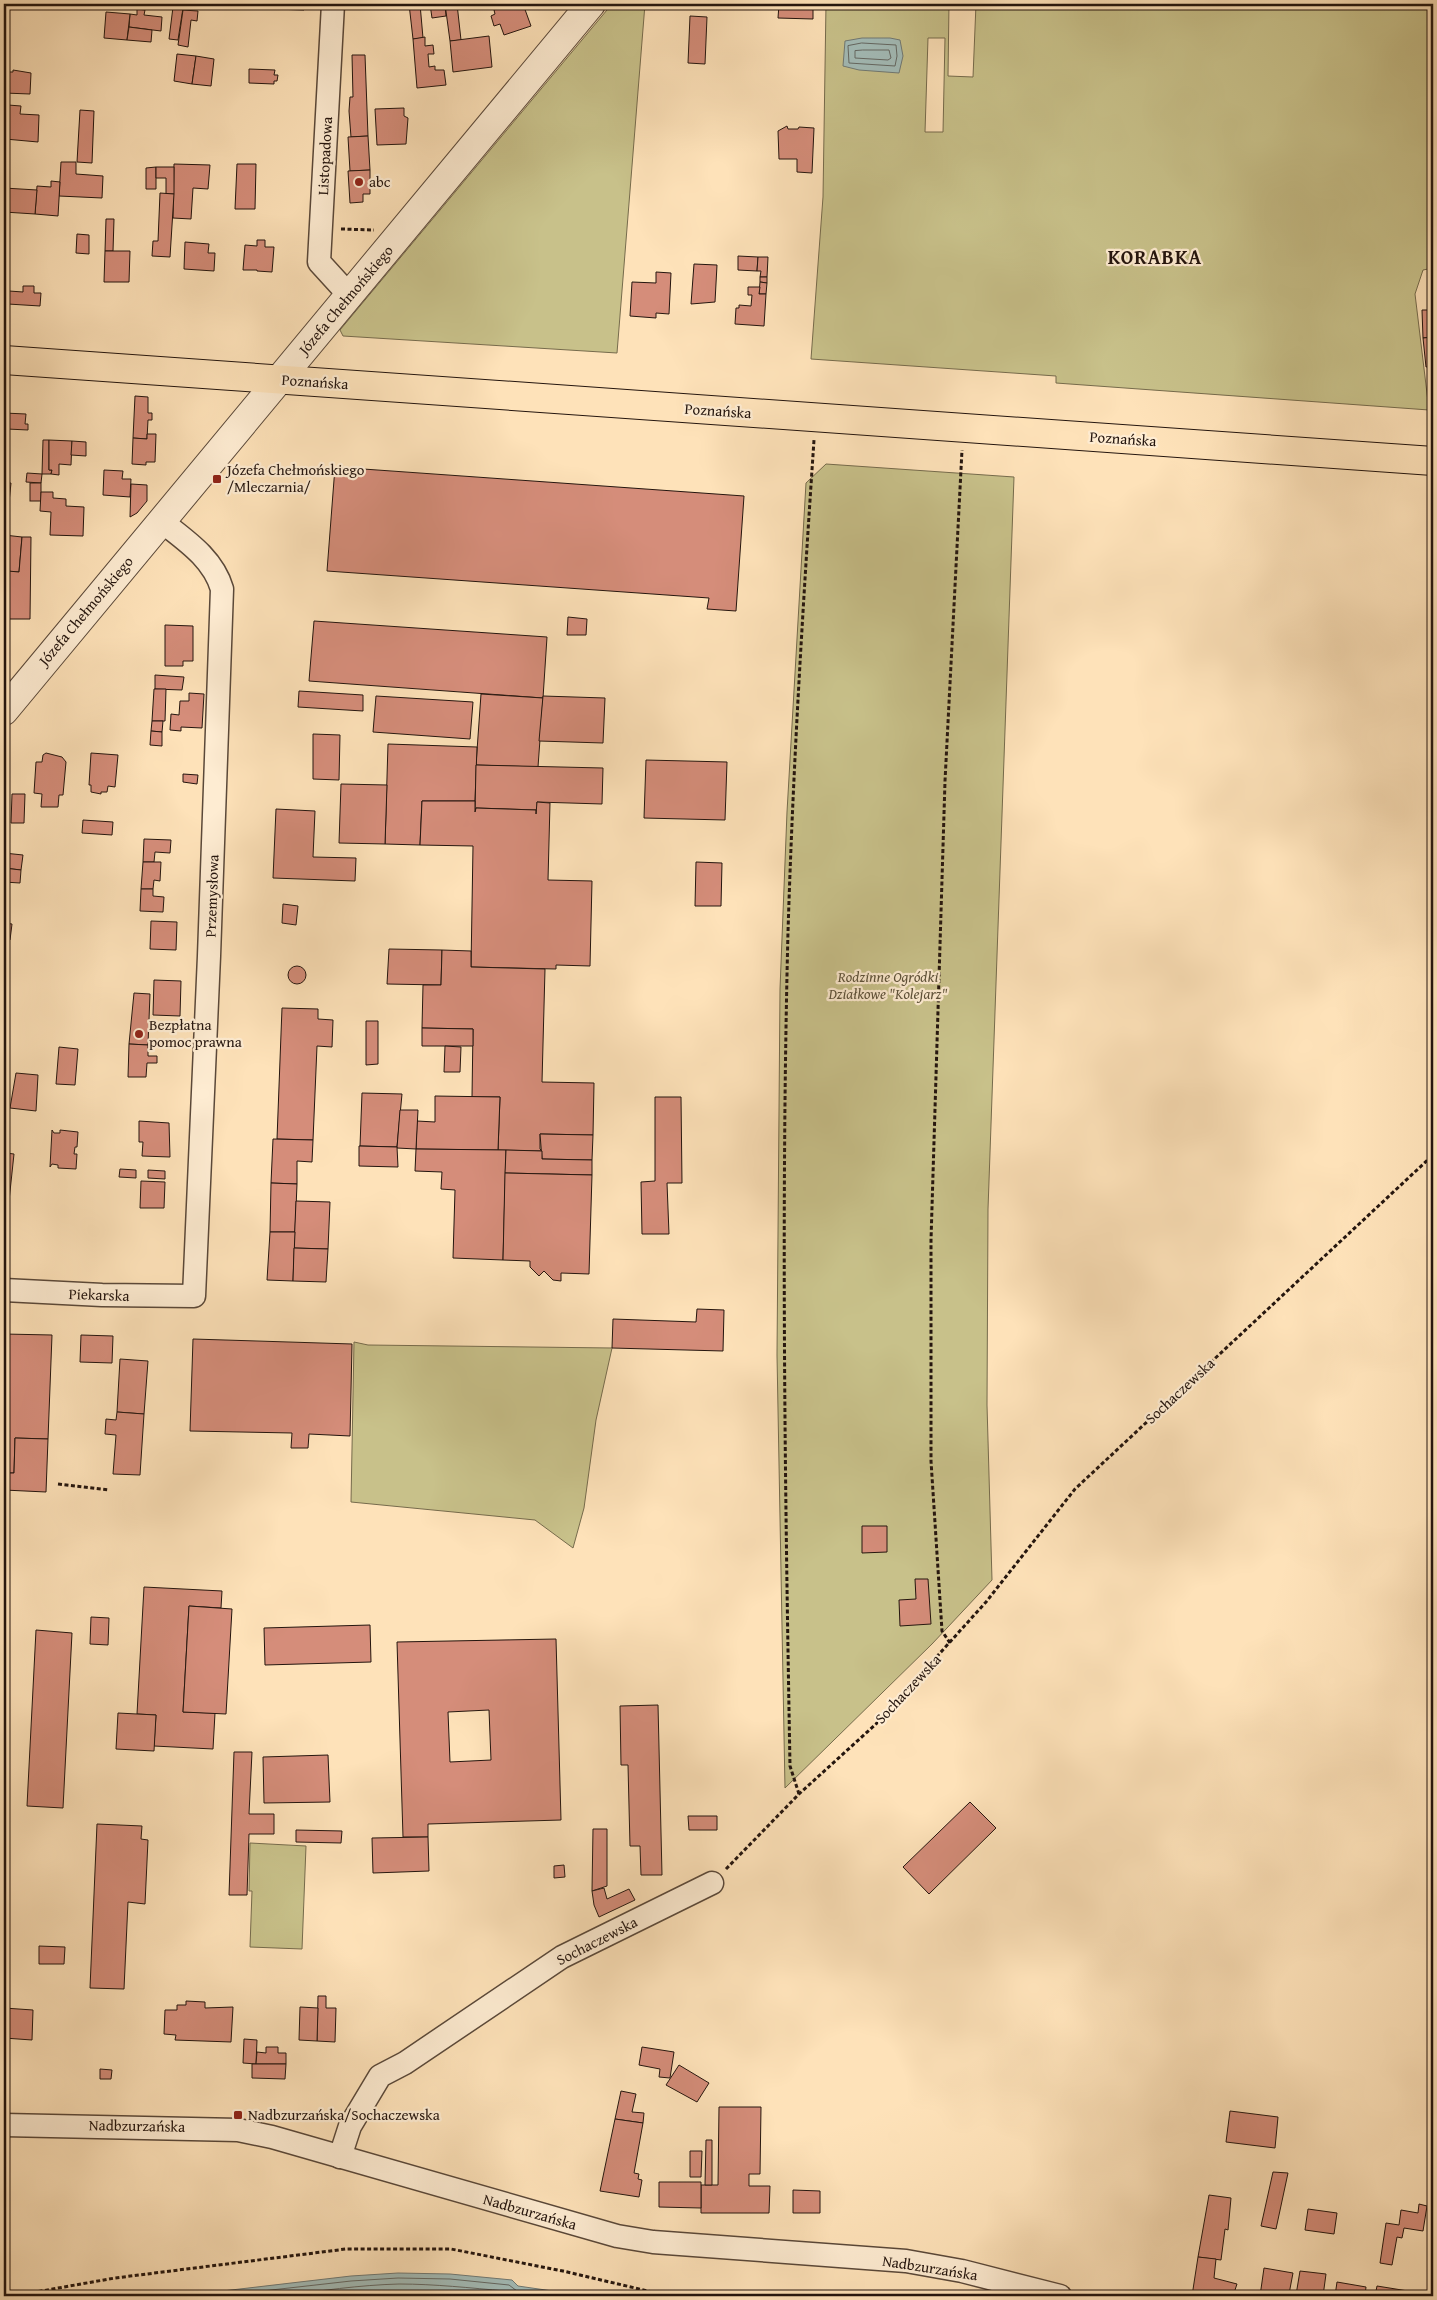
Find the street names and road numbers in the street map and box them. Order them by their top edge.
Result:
street label: Listopadowa [312,116,337,196]
street label: Józefa Chełmońskiego [292,240,398,361]
street label: Poznańska [281,369,349,394]
street label: Poznańska [684,398,752,423]
street label: Poznańska [1089,426,1157,451]
street label: Józefa Chełmońskiego [32,551,138,672]
street label: Przemysłowa [200,854,223,938]
street label: Piekarska [68,1283,130,1306]
street label: Sochaczewska [1140,1353,1219,1428]
street label: Sochaczewska [870,1649,945,1728]
street label: Sochaczewska [553,1911,641,1970]
street label: Nadbzurzańska [89,2114,185,2137]
street label: Nadbzurzańska [481,2188,579,2235]
street label: Nadbzurzańska [881,2250,979,2285]

